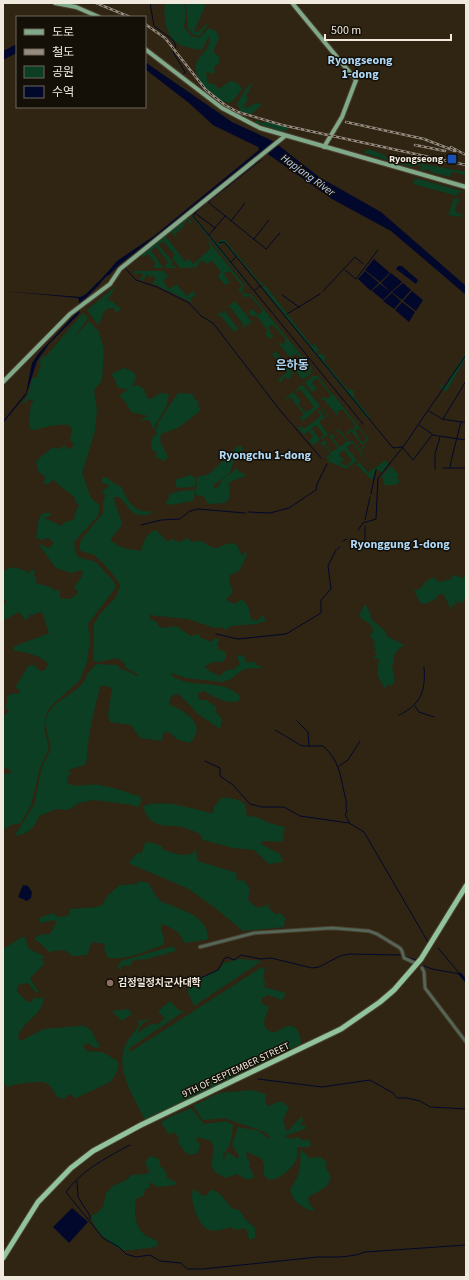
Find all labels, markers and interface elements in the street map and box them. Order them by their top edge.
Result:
legend [16,16,146,108]
scale bar [325,16,451,42]
text: 500 m [331,22,361,39]
text: 도로 [52,24,74,41]
text: 철도 [52,44,74,61]
district label: Ryongseong 1-dong [328,52,393,83]
text: 공원 [52,64,74,81]
text: 수역 [52,84,74,101]
water label: Hapjang River [278,150,339,200]
place label: Ryongseong [389,152,444,166]
marker: Ryongseong [446,153,458,165]
district label: 은하동 [275,357,309,374]
district label: Ryongchu 1-dong [219,447,312,464]
district label: Ryonggung 1-dong [350,536,450,553]
place label: 김정일정치군사대학 [118,976,201,990]
marker: 김정일정치군사대학 [105,978,115,988]
street label: 9TH OF SEPTEMBER STREET [180,1039,293,1101]

